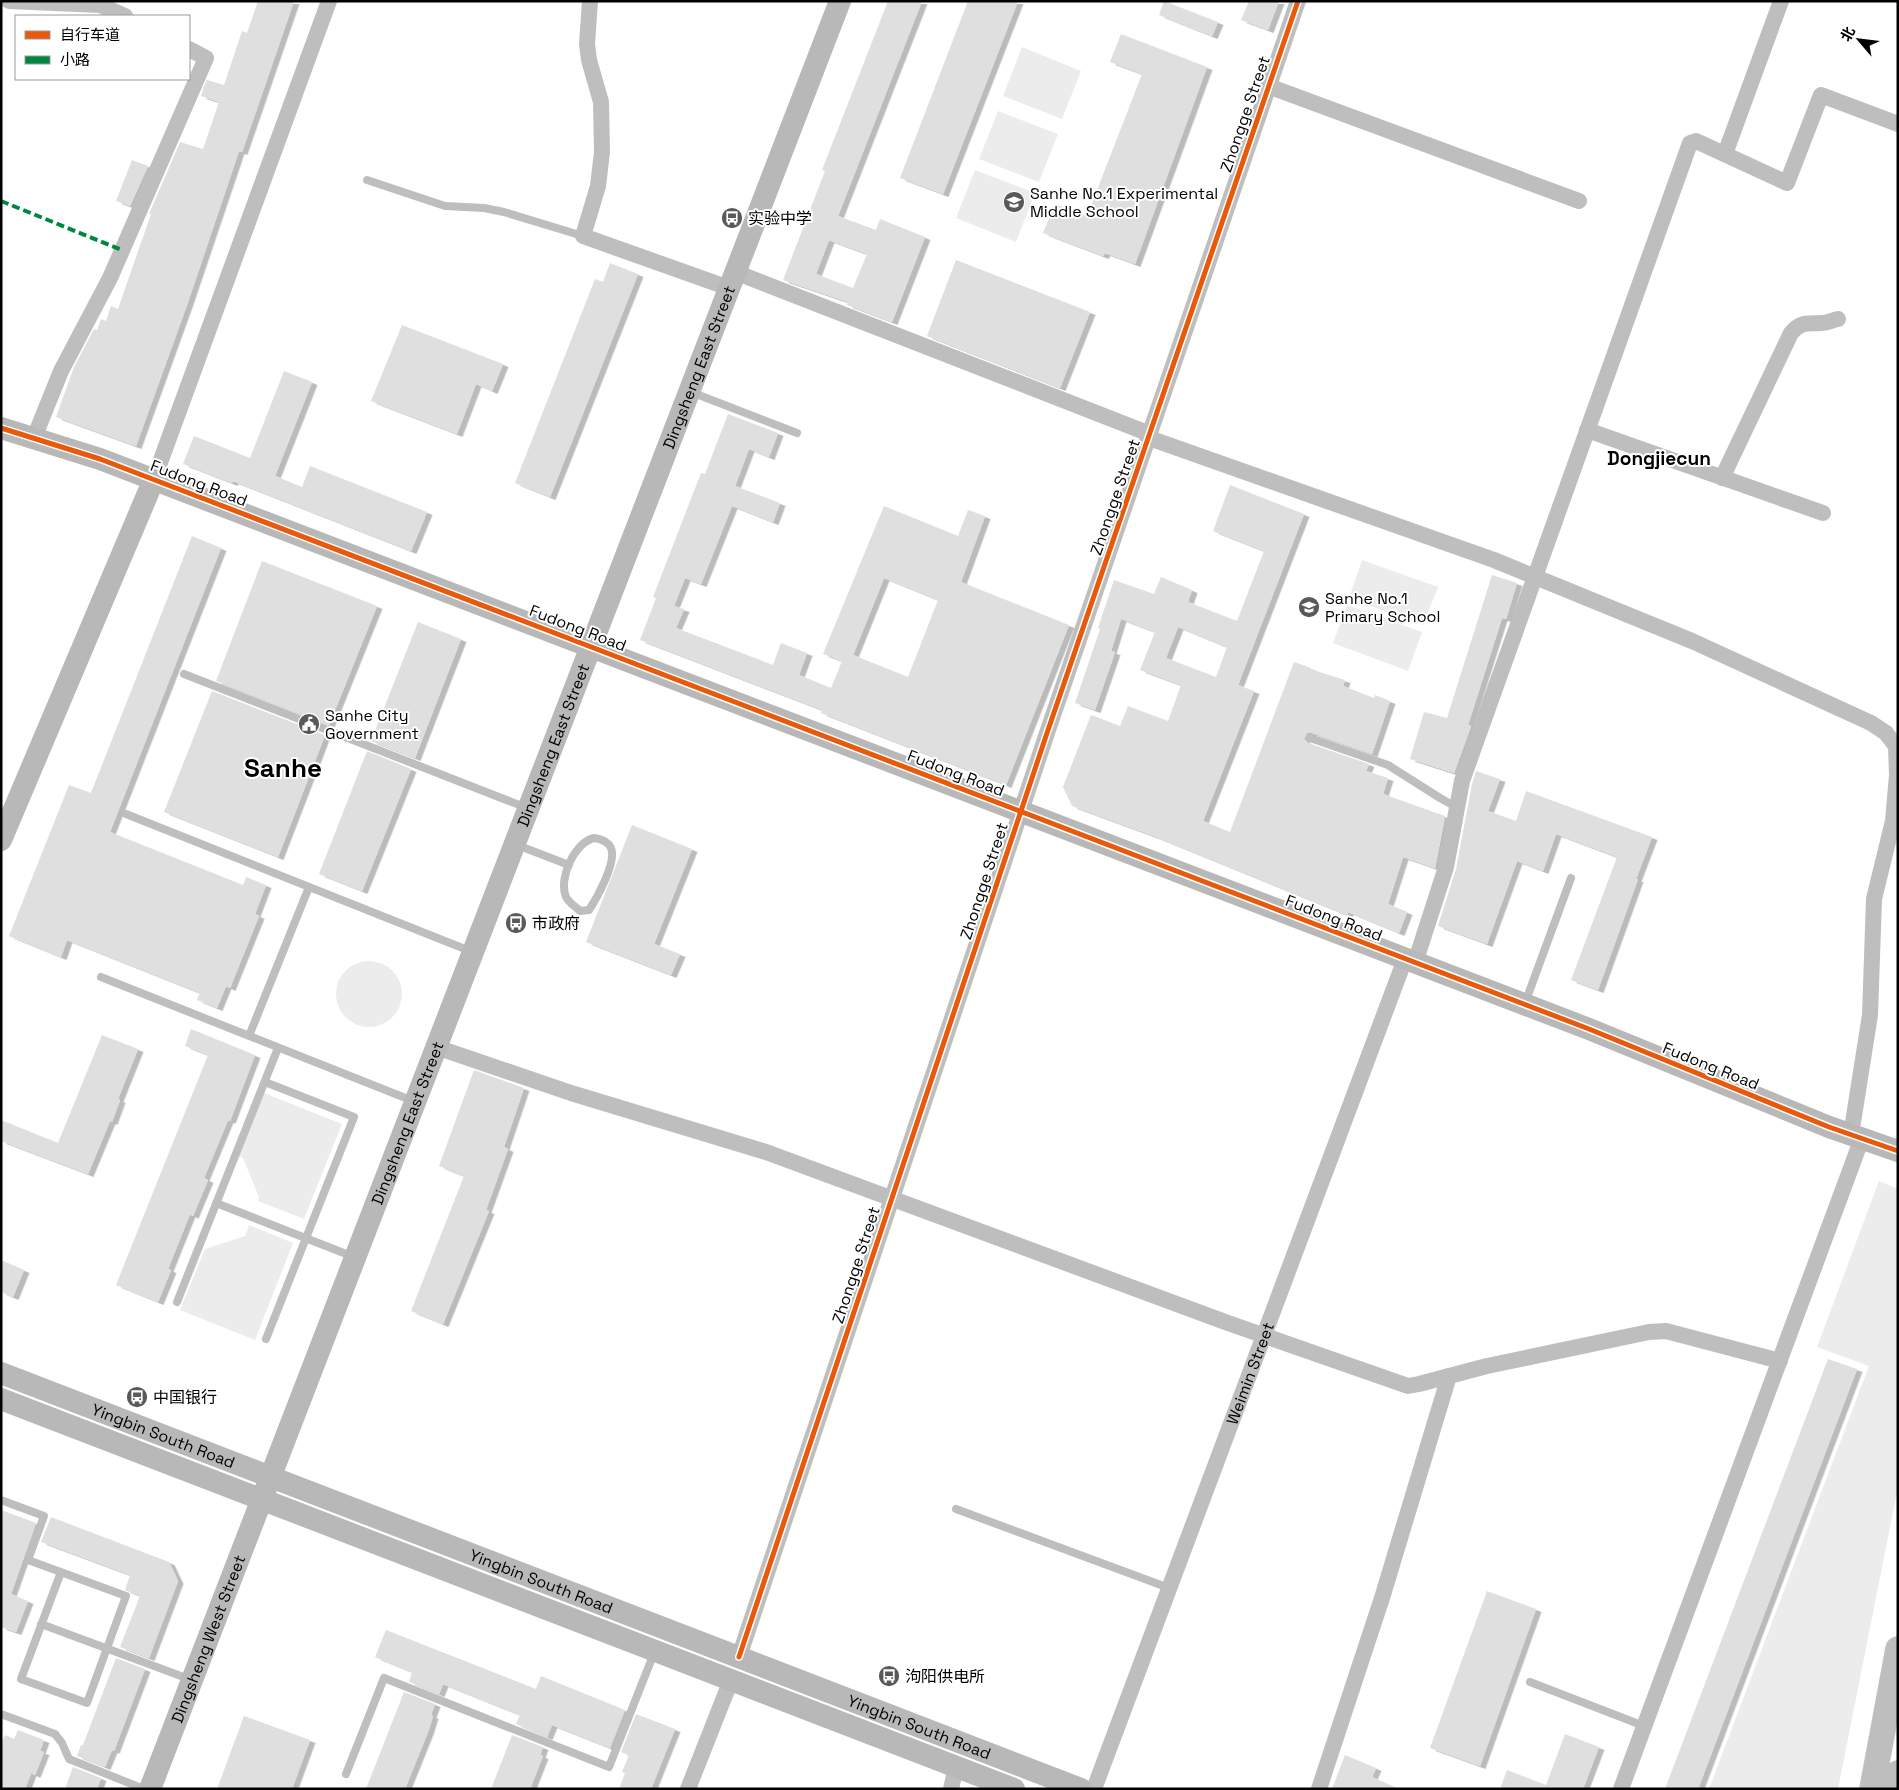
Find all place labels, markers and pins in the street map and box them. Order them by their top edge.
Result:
place label: Sanhe No.1 Experimental Middle School [1030,183,1218,222]
school or university icon: Sanhe No.1 Experimental Middle School [1002,190,1026,214]
bus stop icon: 实验中学 [720,206,744,230]
place label: 实验中学 [748,208,812,229]
place label: Sanhe No.1 Primary School [1325,588,1440,627]
school or university icon: Sanhe No.1 Primary School [1297,595,1321,619]
place label: Sanhe City Government [325,705,419,744]
public building icon: Sanhe City Government [297,712,321,736]
bus stop icon: 市政府 [504,911,528,935]
place label: 市政府 [532,913,580,934]
bus stop icon: 中国银行 [125,1385,149,1409]
place label: 中国银行 [153,1387,217,1408]
bus stop icon: 泃阳供电所 [877,1664,901,1688]
place label: 泃阳供电所 [905,1666,985,1687]

